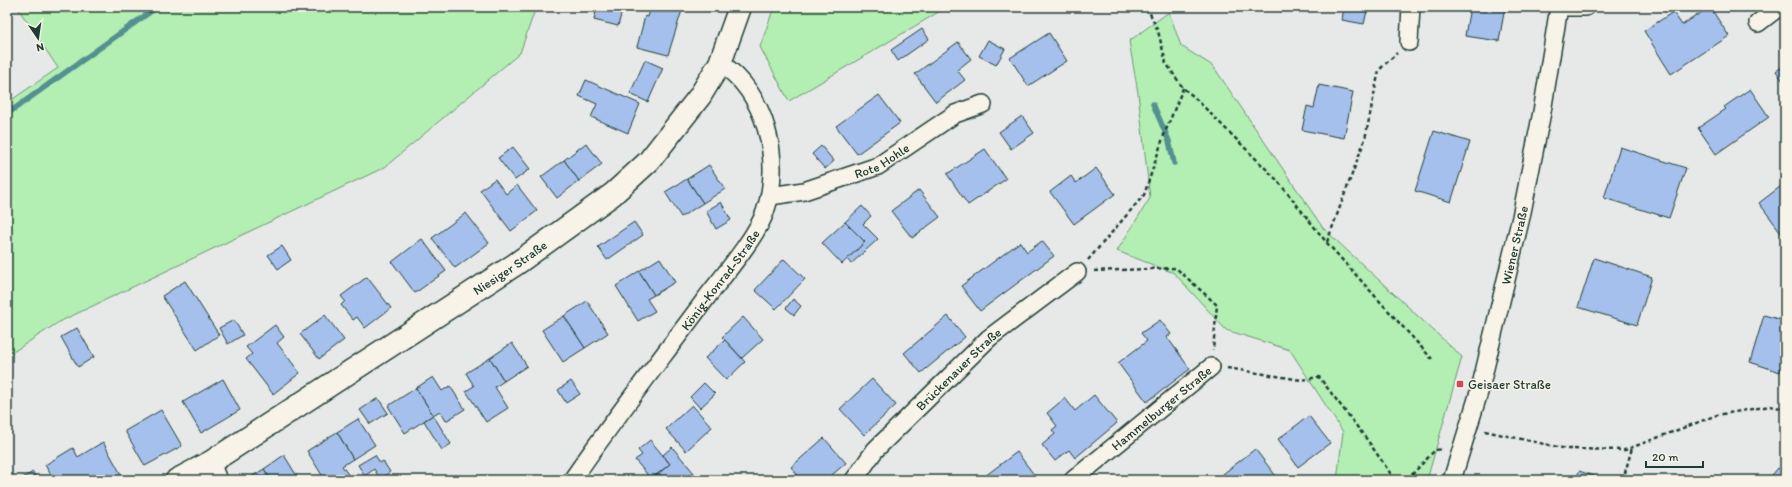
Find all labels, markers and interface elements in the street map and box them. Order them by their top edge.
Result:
north arrow [18,18,58,58]
text: N [35,40,45,54]
street label: Rote Hohle [852,140,912,181]
street label: Wiener Straße [1498,205,1531,286]
street label: König-Konrad-Straße [677,227,762,333]
street label: Niesiger Straße [470,237,550,298]
street label: Brückenauer Straße [913,324,1004,413]
street label: Hammelburger Straße [1108,362,1214,453]
place label: Geisaer Straße [1468,377,1551,392]
marker: Geisaer Straße [1455,379,1465,389]
scale bar [1646,443,1703,469]
text: 20 m [1652,450,1679,464]

